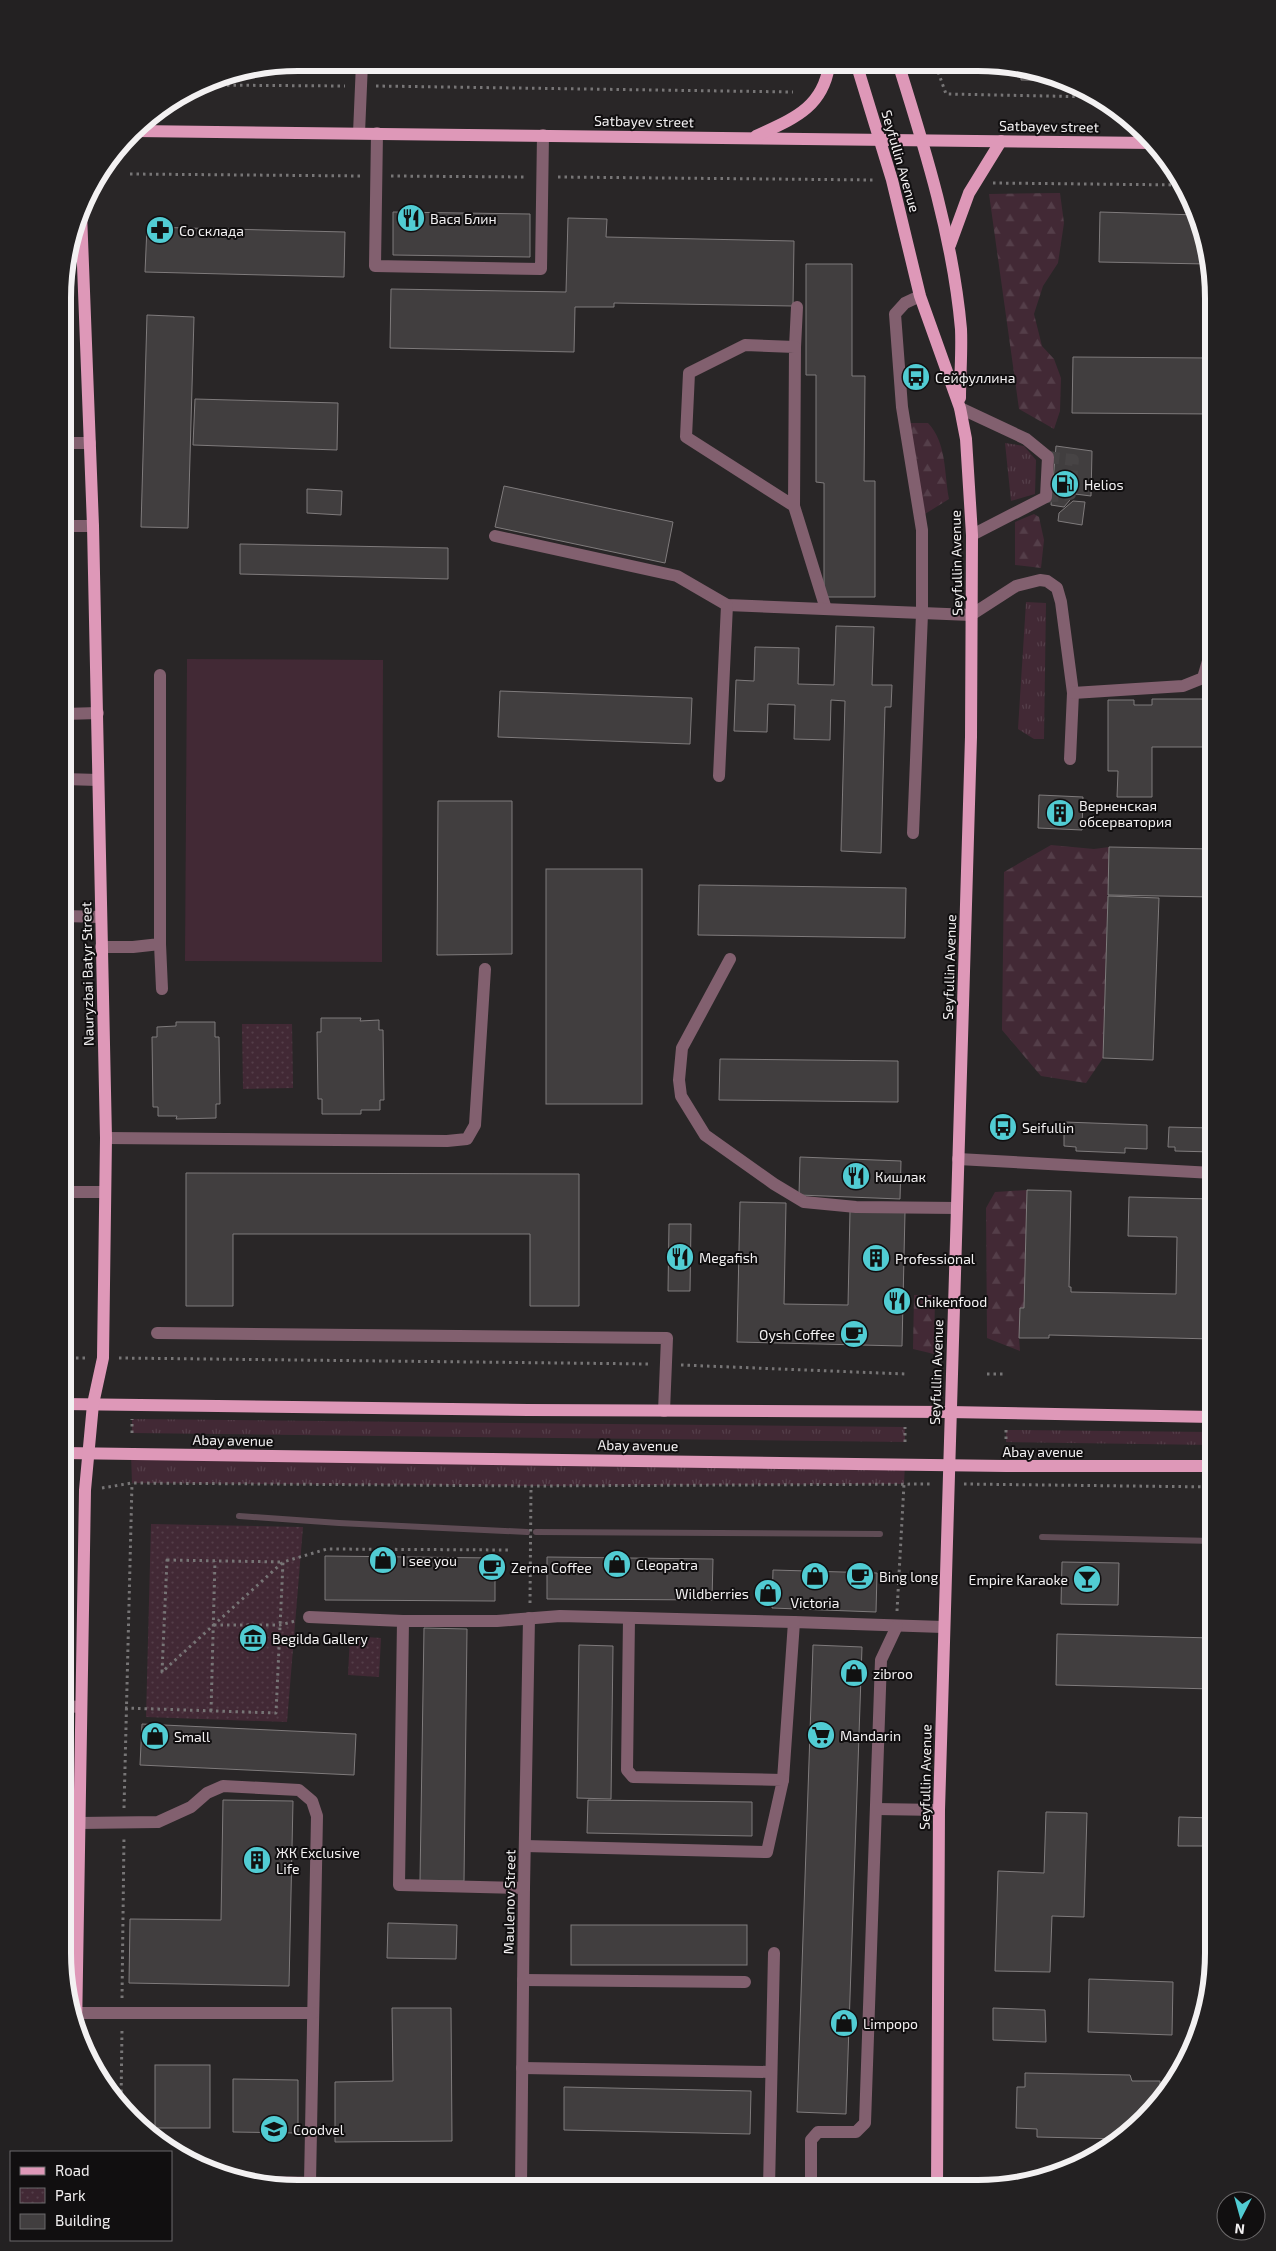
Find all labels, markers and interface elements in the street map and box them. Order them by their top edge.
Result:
street label: Seyfullin Avenue [878,108,924,214]
street label: Satbayev street [594,112,694,130]
street label: Satbayev street [999,117,1099,135]
restaurant icon: Вася Блин [396,203,426,233]
place label: Вася Блин [430,210,497,227]
pharmacy icon: Со склада [145,215,175,245]
place label: Со склада [179,222,244,239]
bus stop icon: Сейфуллина [901,362,931,392]
place label: Сейфуллина [935,369,1015,386]
fuel station icon: Helios [1050,469,1080,499]
place label: Helios [1084,476,1124,493]
street label: Seyfullin Avenue [947,510,965,616]
place label: Верненская обсерватория [1079,797,1172,830]
building icon: Верненская обсерватория [1045,798,1075,828]
street label: Nauryzbai Batyr Street [77,902,97,1046]
street label: Seyfullin Avenue [939,914,959,1020]
bus stop icon: Seifullin [988,1112,1018,1142]
place label: Seifullin [1022,1119,1074,1136]
restaurant icon: Кишлак [841,1161,871,1191]
place label: Кишлак [875,1168,926,1185]
restaurant icon: Megafish [665,1242,695,1272]
building icon: Professional [861,1243,891,1273]
place label: Megafish [699,1249,758,1266]
place label: Professional [895,1250,976,1267]
restaurant icon: Chikenfood [882,1286,912,1316]
place label: Chikenfood [916,1293,987,1310]
cafe icon: Oysh Coffee [839,1319,869,1349]
street label: Seyfullin Avenue [926,1319,946,1425]
place label: Oysh Coffee [759,1326,835,1343]
street label: Abay avenue [192,1431,274,1449]
street label: Abay avenue [597,1436,679,1454]
street label: Abay avenue [1003,1443,1083,1460]
shop icon: I see you [368,1545,398,1575]
shop icon: Cleopatra [602,1549,632,1579]
place label: I see you [402,1552,457,1569]
cafe icon: Zerna Coffee [477,1552,507,1582]
place label: Cleopatra [636,1556,698,1573]
place label: Zerna Coffee [511,1559,592,1576]
shop icon: Victoria [800,1561,830,1591]
cafe icon: Bing long [845,1561,875,1591]
bar icon: Empire Karaoke [1072,1564,1102,1594]
place label: Bing long [879,1568,938,1585]
place label: Empire Karaoke [969,1571,1068,1588]
shop icon: Wildberries [753,1578,783,1608]
place label: Wildberries [675,1585,749,1602]
place label: Victoria [791,1594,839,1611]
museum icon: Begilda Gallery [238,1623,268,1653]
place label: Begilda Gallery [272,1630,368,1647]
shop icon: zibroo [839,1658,869,1688]
place label: zibroo [873,1665,913,1682]
supermarket icon: Mandarin [806,1720,836,1750]
shop icon: Small [140,1721,170,1751]
street label: Seyfullin Avenue [916,1724,934,1830]
place label: Mandarin [840,1727,901,1744]
place label: Small [174,1728,211,1745]
place label: ЖК Exclusive Life [276,1844,360,1877]
building icon: ЖК Exclusive Life [242,1845,272,1875]
street label: Maulenov Street [500,1849,518,1955]
shop icon: Limpopo [829,2008,859,2038]
place label: Limpopo [863,2015,918,2032]
school or university icon: Coodvel [259,2114,289,2144]
place label: Coodvel [293,2121,345,2138]
legend [10,2151,172,2241]
text: Road [55,2161,90,2179]
text: Park [55,2186,86,2204]
north arrow [1216,2191,1266,2241]
text: Building [55,2211,111,2229]
text: N [1234,2220,1246,2238]

